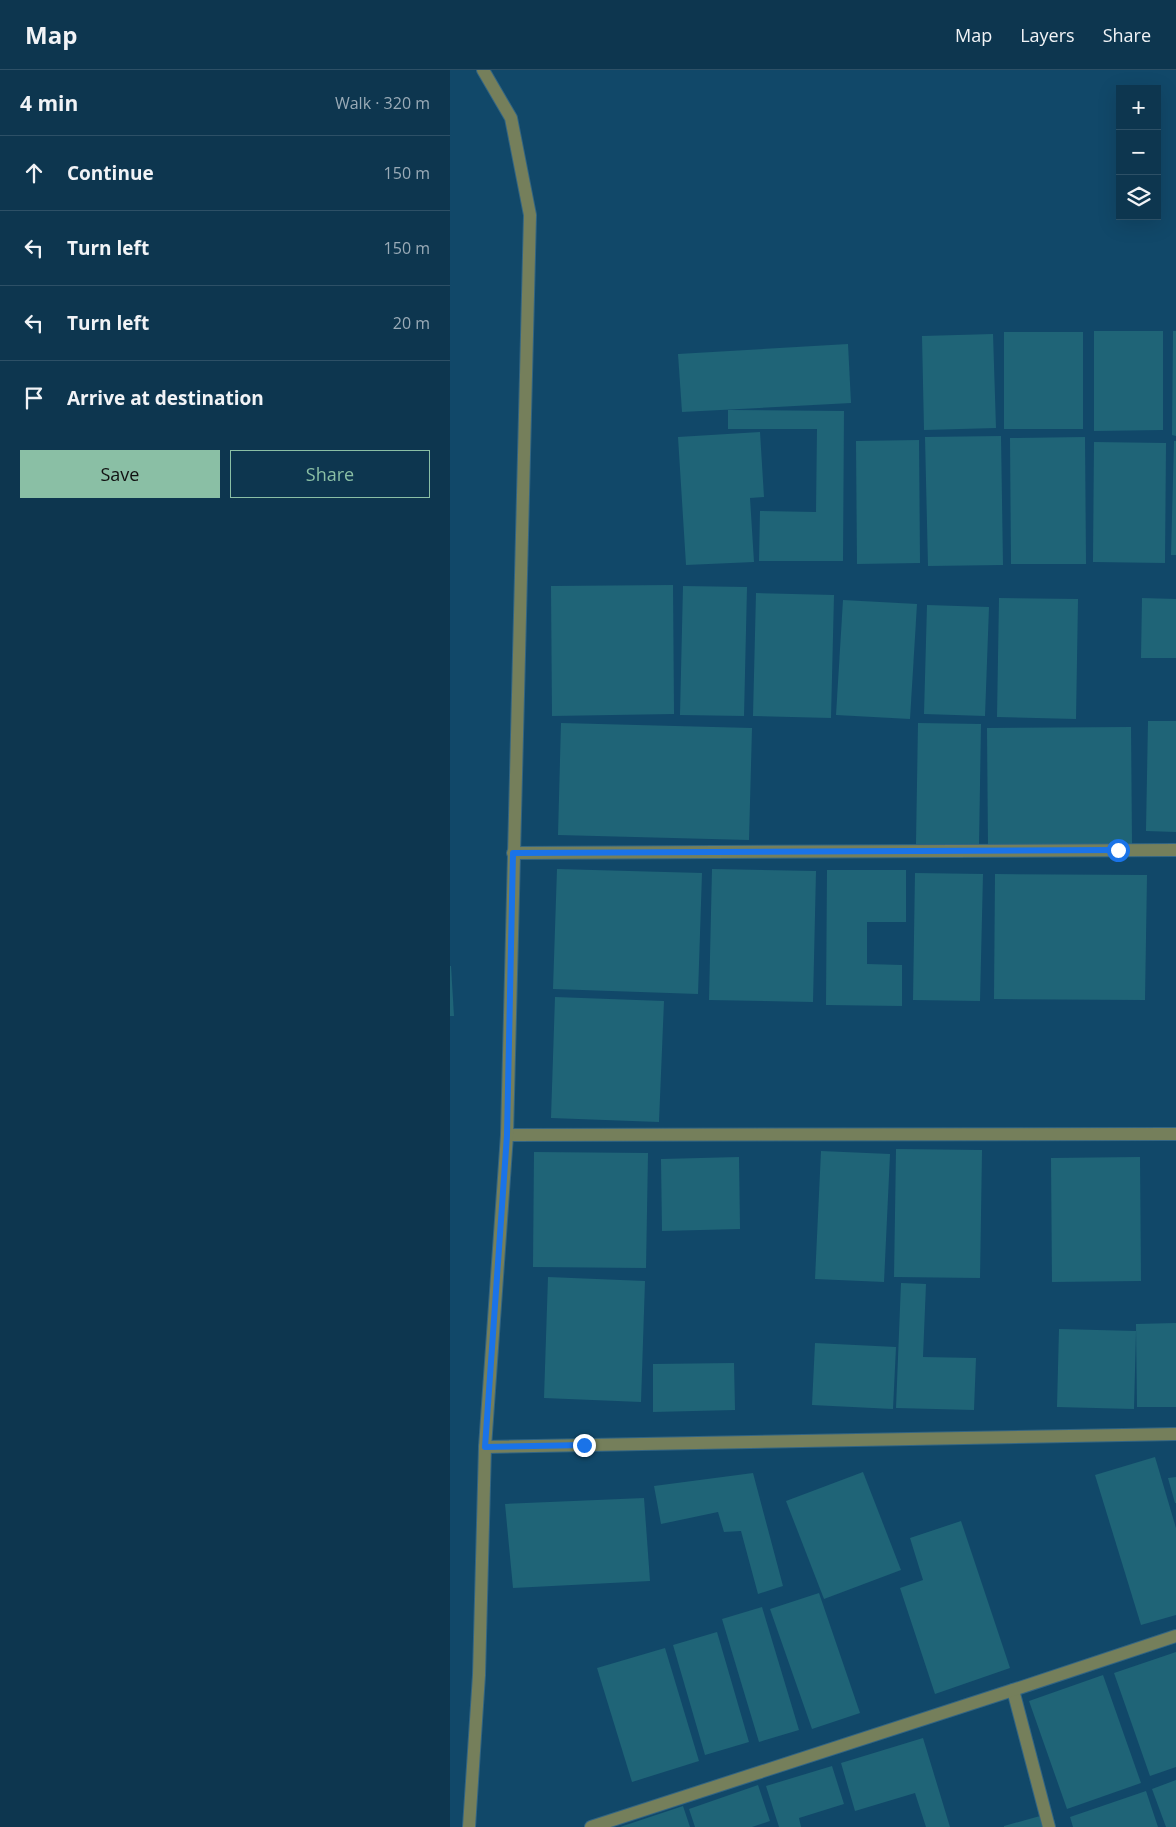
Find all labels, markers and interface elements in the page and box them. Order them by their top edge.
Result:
text: Map [25,18,77,51]
text: Map [955,23,992,47]
text: Layers [1020,23,1075,47]
text: Share [1103,23,1151,47]
map controls [1116,85,1161,220]
button: + [1116,85,1161,130]
text: 4 min [20,89,78,117]
text: Walk · 320 m [335,92,430,114]
button: − [1116,130,1161,175]
icon: ahead [20,159,48,187]
text: Continue [67,160,154,186]
text: 150 m [384,162,430,184]
button: layers [1116,175,1161,220]
icon: left [20,234,48,262]
text: Turn left [67,235,149,261]
text: 150 m [384,237,430,259]
icon: left [20,309,48,337]
text: Turn left [67,310,149,336]
text: 20 m [393,312,430,334]
icon: arrive [20,384,48,412]
text: Arrive at destination [67,385,264,411]
button: Save [20,450,220,498]
button: Share [230,450,430,498]
route start [1107,839,1130,862]
route end [573,1434,596,1457]

